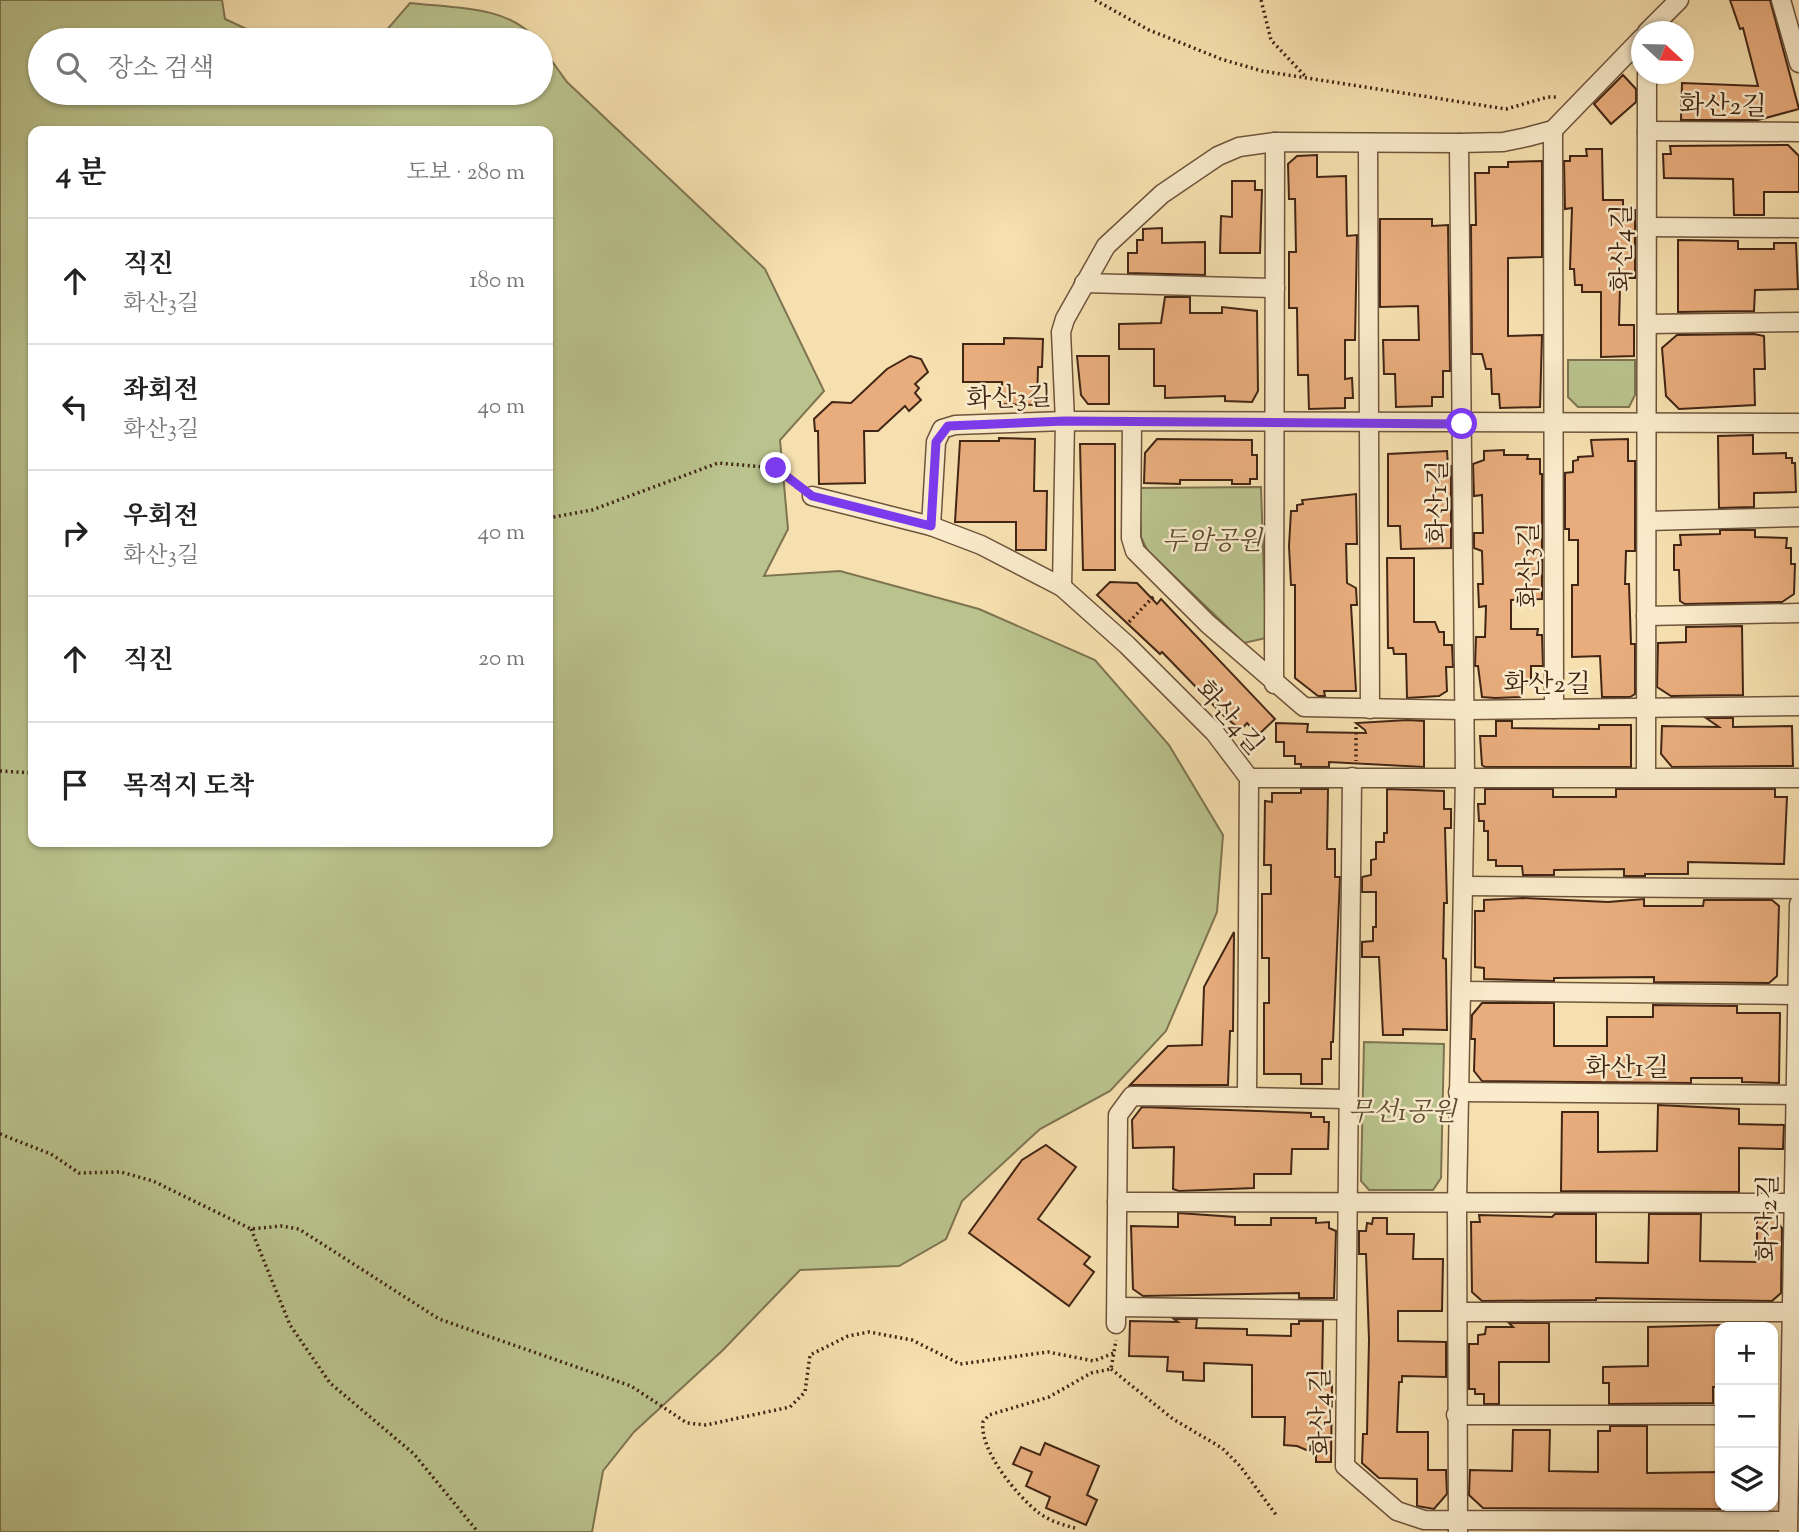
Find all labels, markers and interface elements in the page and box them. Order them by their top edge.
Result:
north arrow [1631,21,1694,84]
search box [28,28,553,105]
icon: search [52,48,90,86]
text: 장소 검색 [108,51,214,88]
street label: 화산2길 [1679,88,1767,127]
text: 4 분 [56,153,107,196]
text: 도보 · 280 m [407,157,525,190]
street label: 화산4길 [1605,204,1642,292]
text: 직진 [123,247,173,284]
icon: ahead [56,262,94,300]
text: 180 m [470,265,525,298]
text: 화산3길 [123,288,199,321]
text: 좌회전 [123,373,198,410]
street label: 화산3길 [966,380,1053,419]
icon: left [56,388,94,426]
text: 40 m [478,391,525,424]
route start [1446,408,1477,439]
text: 화산3길 [123,414,199,447]
route end [760,452,791,483]
street label: 화산1길 [1421,460,1458,544]
text: 우회전 [123,499,198,536]
icon: right [56,514,94,552]
text: 40 m [478,517,525,550]
street label: 화산3길 [1512,522,1549,608]
park label: 두암공원 [1162,524,1264,561]
text: 화산3길 [123,540,199,573]
icon: ahead [56,640,94,678]
text: 직진 [123,643,173,680]
text: 20 m [478,643,525,676]
street label: 화산2길 [1503,667,1591,704]
street label: 화산4길 [1185,673,1271,764]
icon: arrive [56,766,94,804]
text: 목적지 도착 [123,769,254,806]
street label: 화산1길 [1585,1051,1669,1088]
park label: 무선1공원 [1348,1095,1458,1132]
street label: 화산2길 [1750,1174,1789,1262]
map controls [1715,1322,1778,1511]
button: + [1715,1322,1778,1385]
street label: 화산4길 [1303,1367,1342,1456]
button: − [1715,1385,1778,1448]
button: layers [1715,1448,1778,1511]

